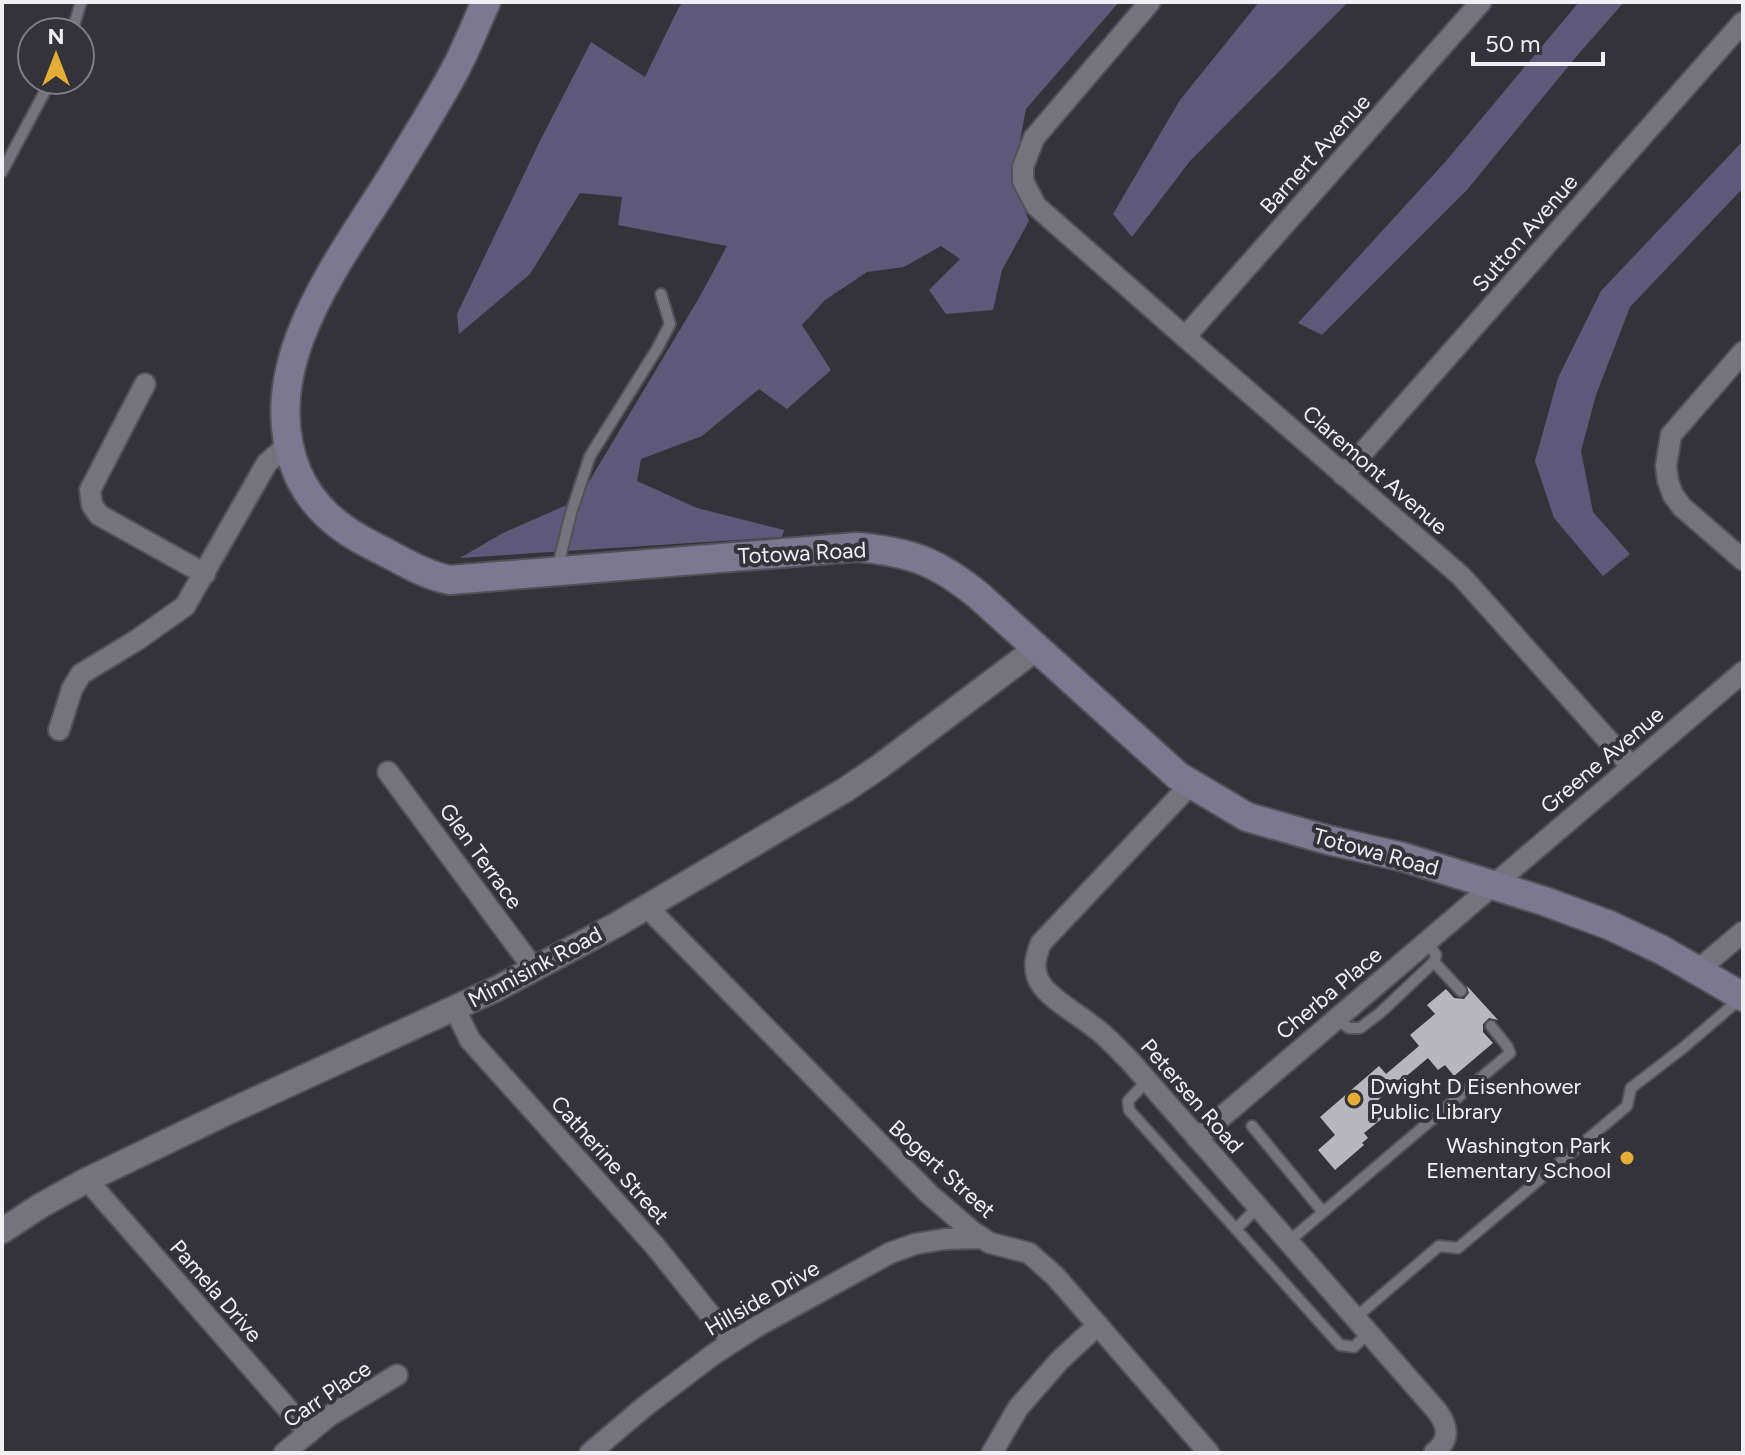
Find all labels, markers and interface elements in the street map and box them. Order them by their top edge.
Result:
north arrow [16,16,96,96]
scale bar [1473,16,1603,66]
text: N [47,23,65,50]
text: 50 m [1485,29,1541,58]
street label: Barnert Avenue [1254,88,1376,220]
street label: Sutton Avenue [1467,169,1583,297]
street label: Claremont Avenue [1297,400,1453,540]
street label: Totowa Road [737,536,867,570]
street label: Greene Avenue [1535,701,1669,819]
street label: Glen Terrace [434,798,528,914]
street label: Totowa Road [1310,822,1442,882]
street label: Minnisink Road [463,920,607,1014]
street label: Cherba Place [1271,941,1387,1045]
street label: Petersen Road [1135,1033,1249,1159]
place label: Dwight D Eisenhower Public Library [1370,1073,1581,1125]
street label: Catherine Street [545,1090,675,1230]
marker: Dwight D Eisenhower Public Library [1345,1090,1363,1108]
street label: Bogert Street [883,1114,1001,1224]
place label: Washington Park Elementary School [1426,1132,1611,1184]
marker: Washington Park Elementary School [1618,1149,1636,1167]
street label: Pamela Drive [164,1234,268,1348]
street label: Hillside Drive [700,1254,824,1342]
street label: Carr Place [278,1355,376,1433]

